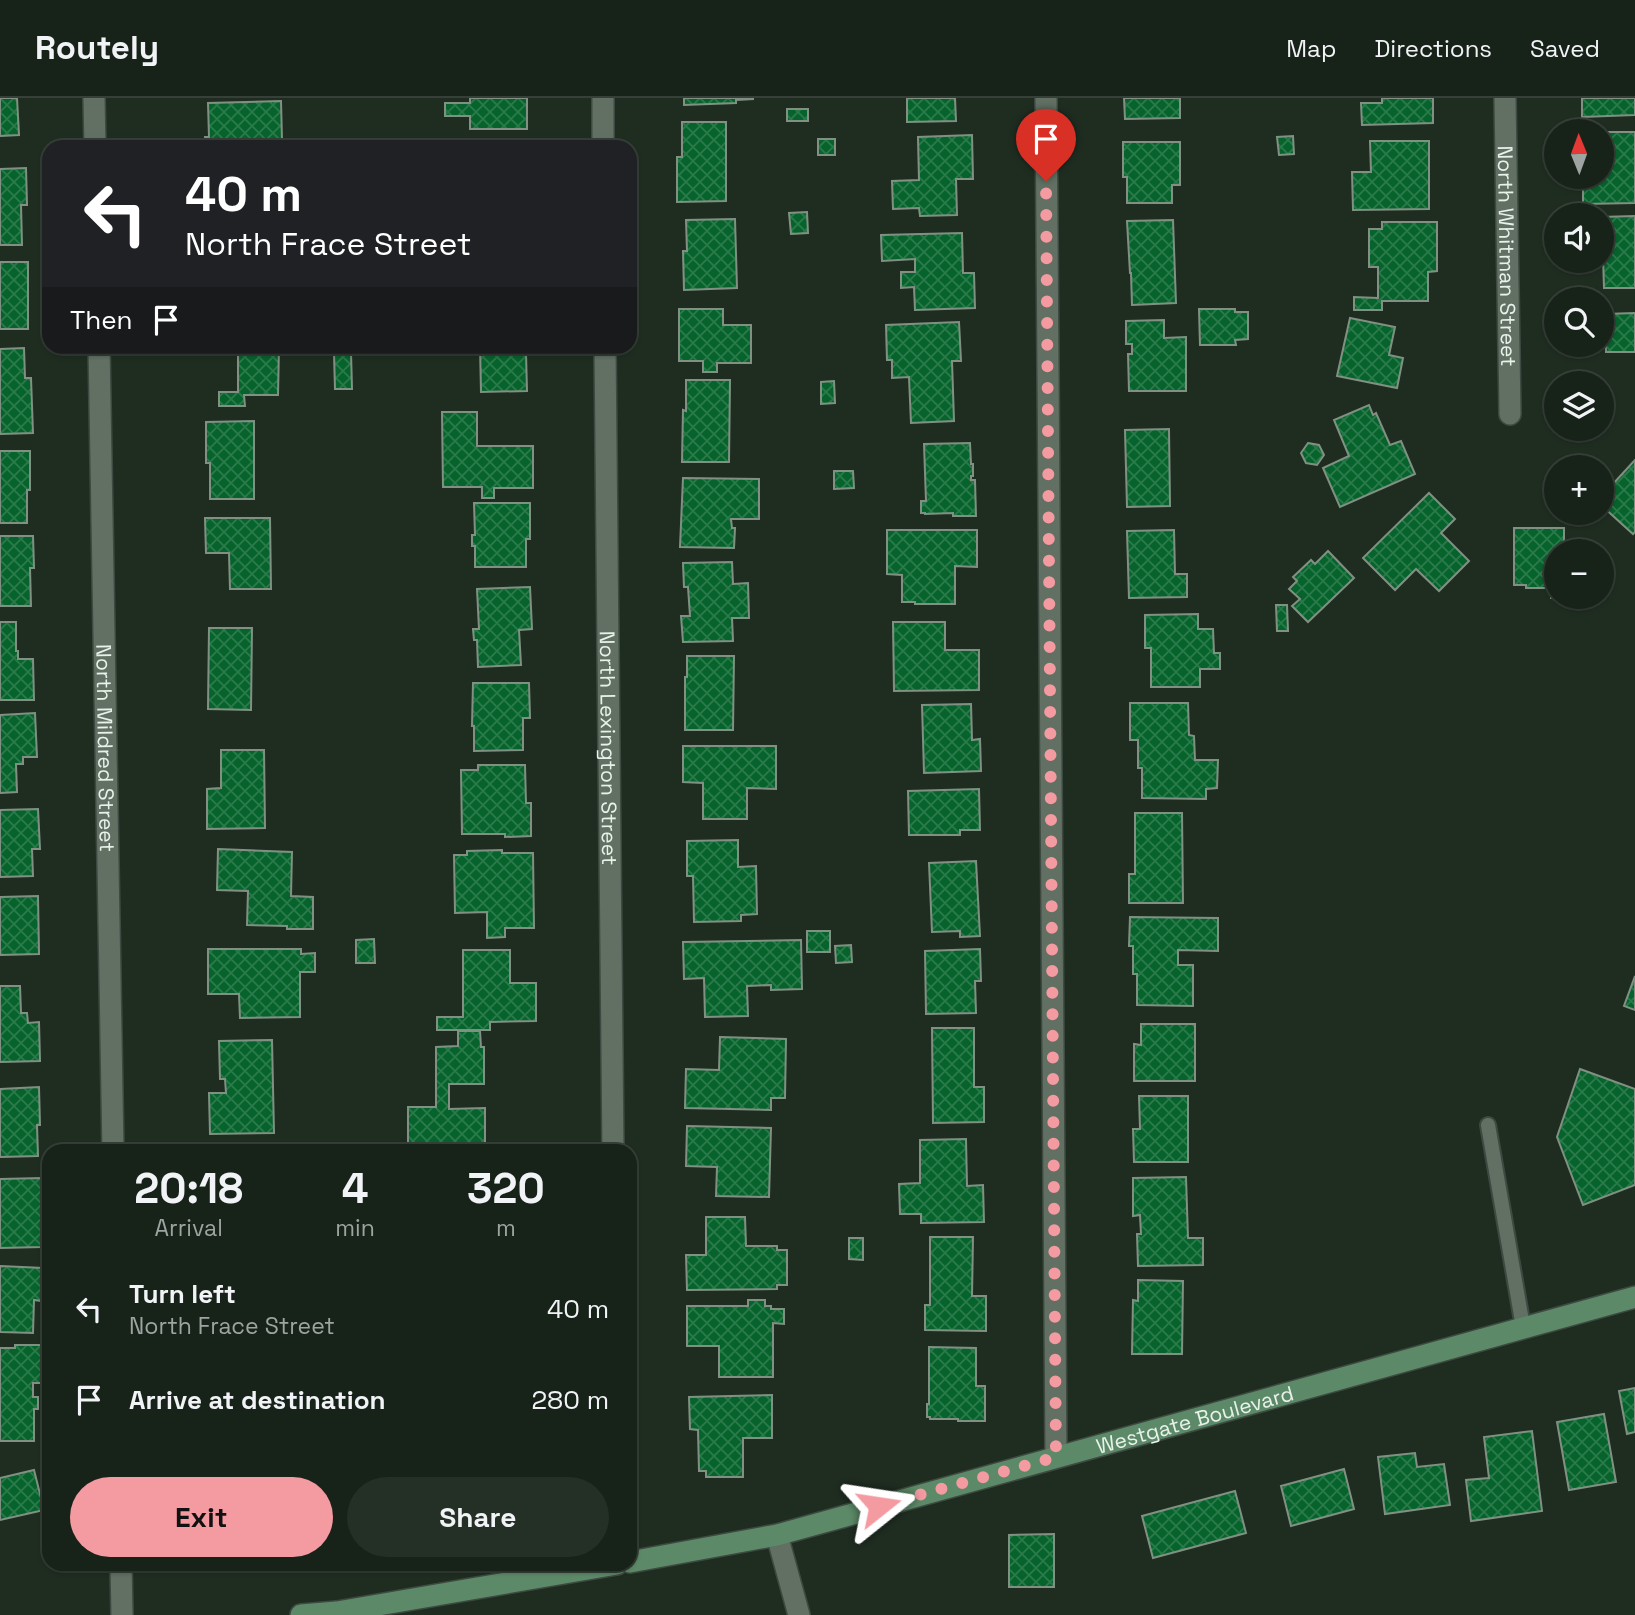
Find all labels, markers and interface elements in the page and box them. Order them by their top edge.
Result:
text: Routely [35,27,159,69]
text: Map [1286,33,1336,64]
text: Directions [1374,33,1492,64]
text: Saved [1530,33,1600,64]
pin [1016,109,1076,181]
north arrow [1544,119,1614,189]
map controls [1544,119,1614,609]
icon: arrive [1027,120,1065,158]
street label: North Whitman Street [1492,145,1523,367]
text: 40 m [185,163,302,225]
icon: left [70,168,161,259]
button: sound [1544,203,1614,273]
text: North Frace Street [185,224,472,264]
button: search [1544,287,1614,357]
icon: arrive [147,301,185,339]
text: Then [70,303,133,337]
button: layers [1544,371,1614,441]
button: + [1544,455,1614,525]
button: − [1544,539,1614,609]
street label: North Lexington Street [594,630,624,865]
street label: North Mildred Street [91,644,121,852]
text: 20:18 [134,1162,243,1215]
text: 4 [342,1162,368,1215]
text: 320 [467,1162,545,1215]
text: Arrival [154,1213,223,1243]
text: min [335,1213,375,1243]
text: m [496,1213,516,1243]
text: Turn left [129,1277,236,1311]
icon: left [70,1290,108,1328]
text: 40 m [547,1292,609,1326]
text: North Frace Street [129,1311,335,1341]
street label: Westgate Boulevard [1093,1379,1297,1459]
icon: arrive [70,1381,108,1419]
text: Arrive at destination [129,1383,386,1417]
text: 280 m [531,1383,609,1417]
position arrow [842,1469,916,1543]
button: Exit [70,1477,333,1557]
button: Share [347,1477,609,1557]

